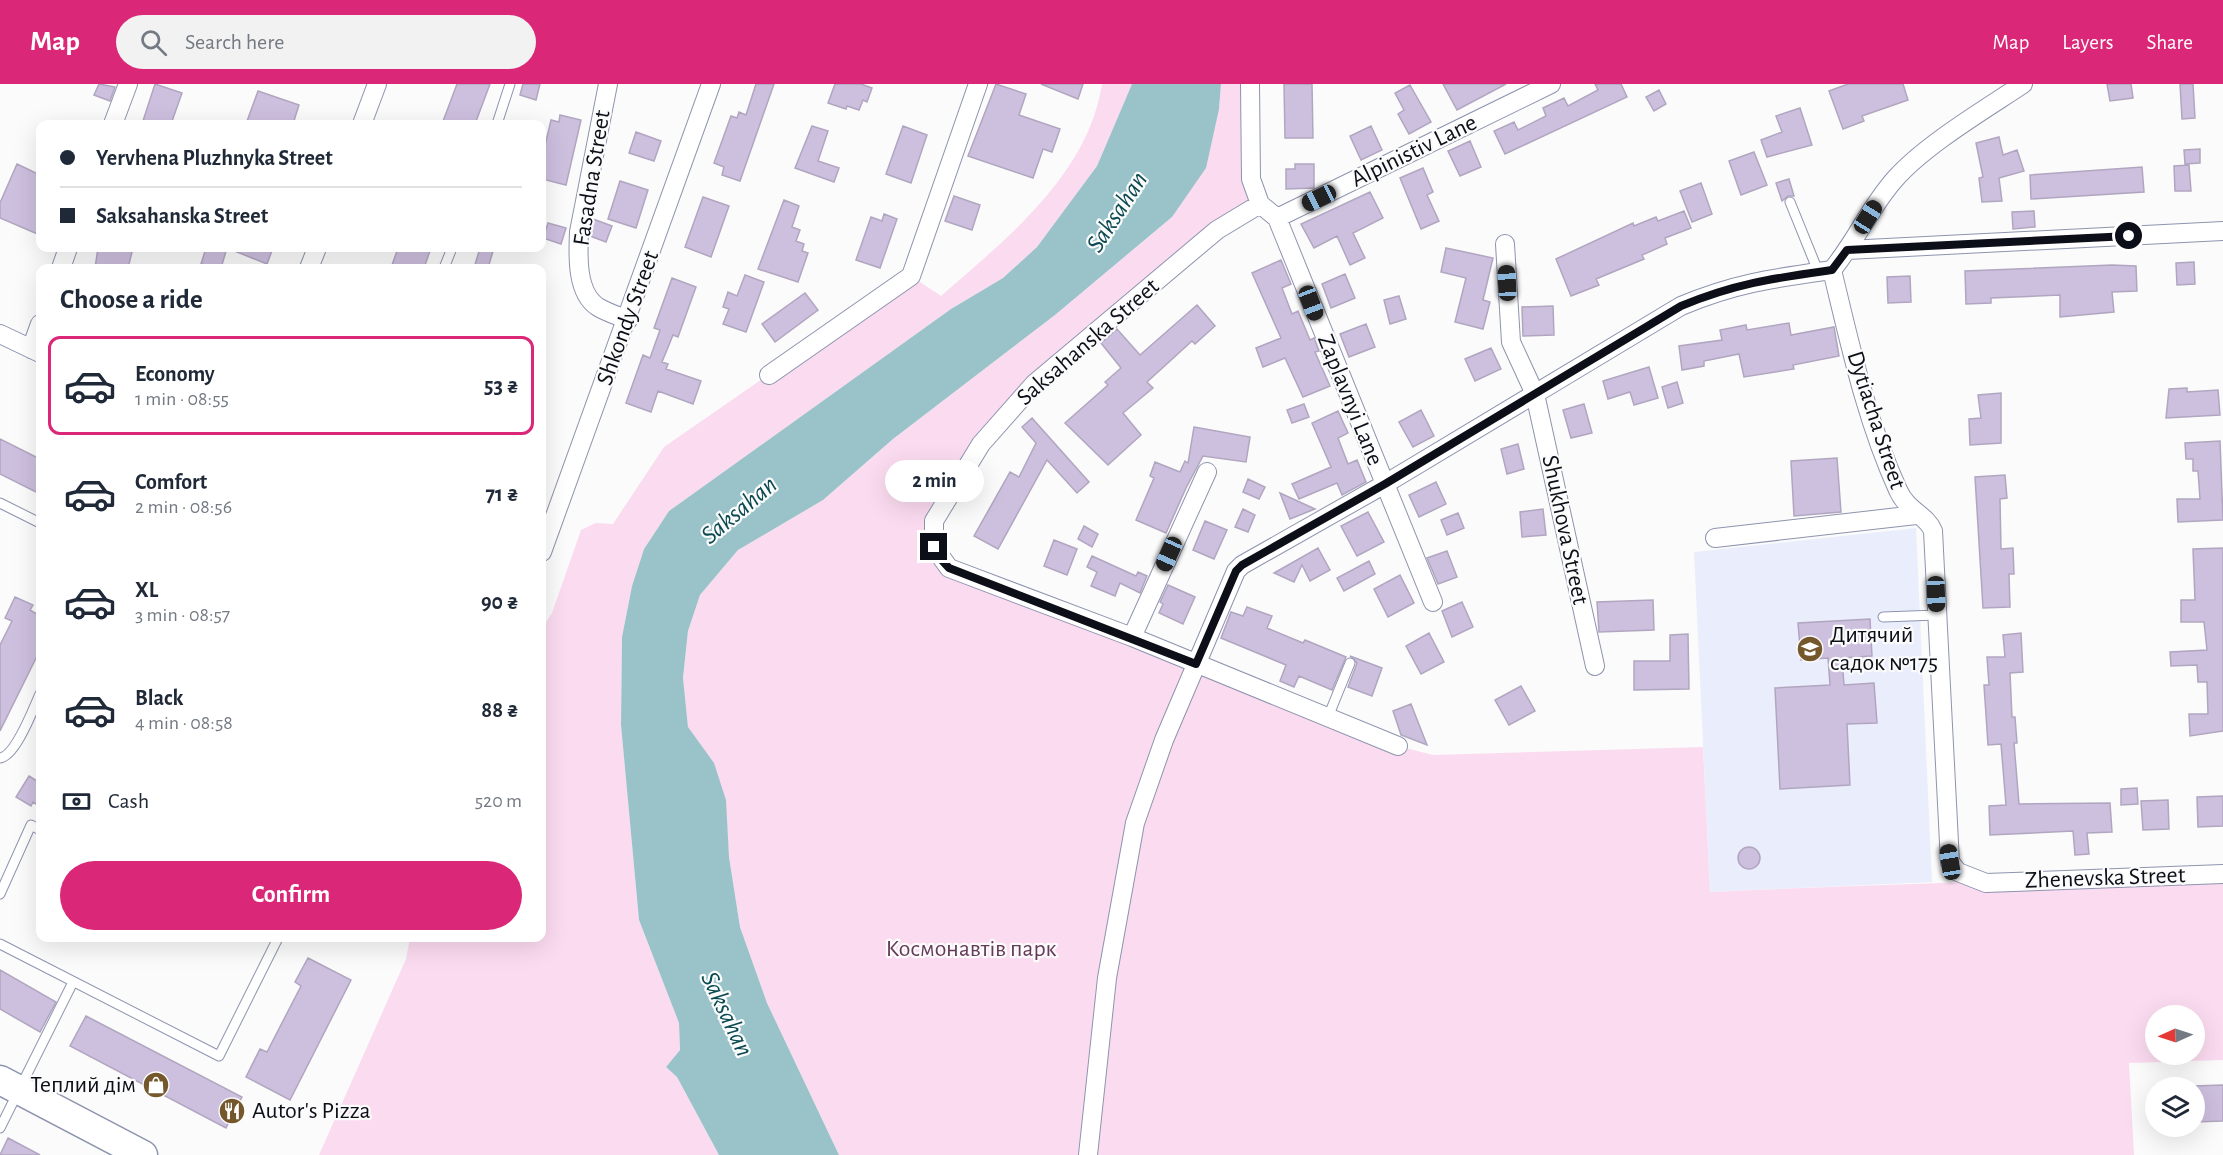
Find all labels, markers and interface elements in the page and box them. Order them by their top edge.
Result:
search box [116,15,536,69]
icon: search [137,26,170,59]
text: Map [30,28,80,56]
text: Search here [185,31,284,53]
text: Map [1993,32,2029,53]
text: Layers [2062,32,2113,53]
text: Share [2146,32,2193,53]
street label: Fasadna Street [569,108,615,248]
street label: Alpinistiv Lane [1347,110,1481,192]
text: Yervhena Pluzhnyka Street [96,147,333,169]
water label: Saksahan [1082,167,1152,257]
car [1299,182,1339,214]
car [1851,197,1885,237]
text: Saksahanska Street [96,205,268,227]
route start [2115,222,2142,249]
street label: Shkondy Street [593,247,664,388]
car [1497,265,1517,301]
street label: Saksahanska Street [1012,274,1164,410]
car [1296,283,1326,323]
text: Choose a ride [60,286,203,313]
street label: Zaplavnyi Lane [1313,331,1387,469]
street label: Dytiacha Street [1842,348,1910,492]
icon: car [63,359,117,413]
text: Economy [135,363,215,385]
text: 53 ₴ [484,375,519,397]
text: 1 min · 08:55 [135,389,229,409]
street label: Shukhova Street [1537,453,1593,607]
callout: 2 min [884,460,984,502]
icon: car [63,467,117,521]
text: Comfort [135,471,207,493]
water label: Saksahan [696,471,782,549]
text: 2 min [912,471,957,491]
text: 71 ₴ [486,483,519,505]
text: 2 min · 08:56 [135,497,232,517]
route end [920,533,947,560]
car [1153,534,1185,574]
icon: car [63,575,117,629]
car [1926,576,1946,612]
text: XL [135,579,158,601]
text: 90 ₴ [481,591,519,613]
text: 3 min · 08:57 [135,605,230,625]
place label: Дитячий садок №175 [1830,623,1938,675]
school or university icon: Дитячий садок №175 [1795,634,1825,664]
icon: car [63,683,117,737]
text: Black [135,687,183,709]
text: 88 ₴ [481,699,519,721]
text: 4 min · 08:58 [135,713,233,733]
icon: cash [60,785,93,818]
text: Cash [108,790,149,812]
text: 520 m [475,791,522,811]
car [1938,843,1962,881]
button: Confirm [60,861,522,930]
street label: Zhenevska Street [2024,863,2186,893]
park label: Космонавтів парк [885,937,1057,961]
water label: Saksahan [696,968,758,1060]
north arrow [2145,1005,2205,1065]
map controls [2145,1005,2205,1137]
shop icon: Теплий дім [141,1070,171,1100]
place label: Теплий дім [30,1073,136,1097]
button: layers [2145,1077,2205,1137]
restaurant icon: Autor's Pizza [217,1096,247,1126]
place label: Autor's Pizza [252,1099,371,1123]

